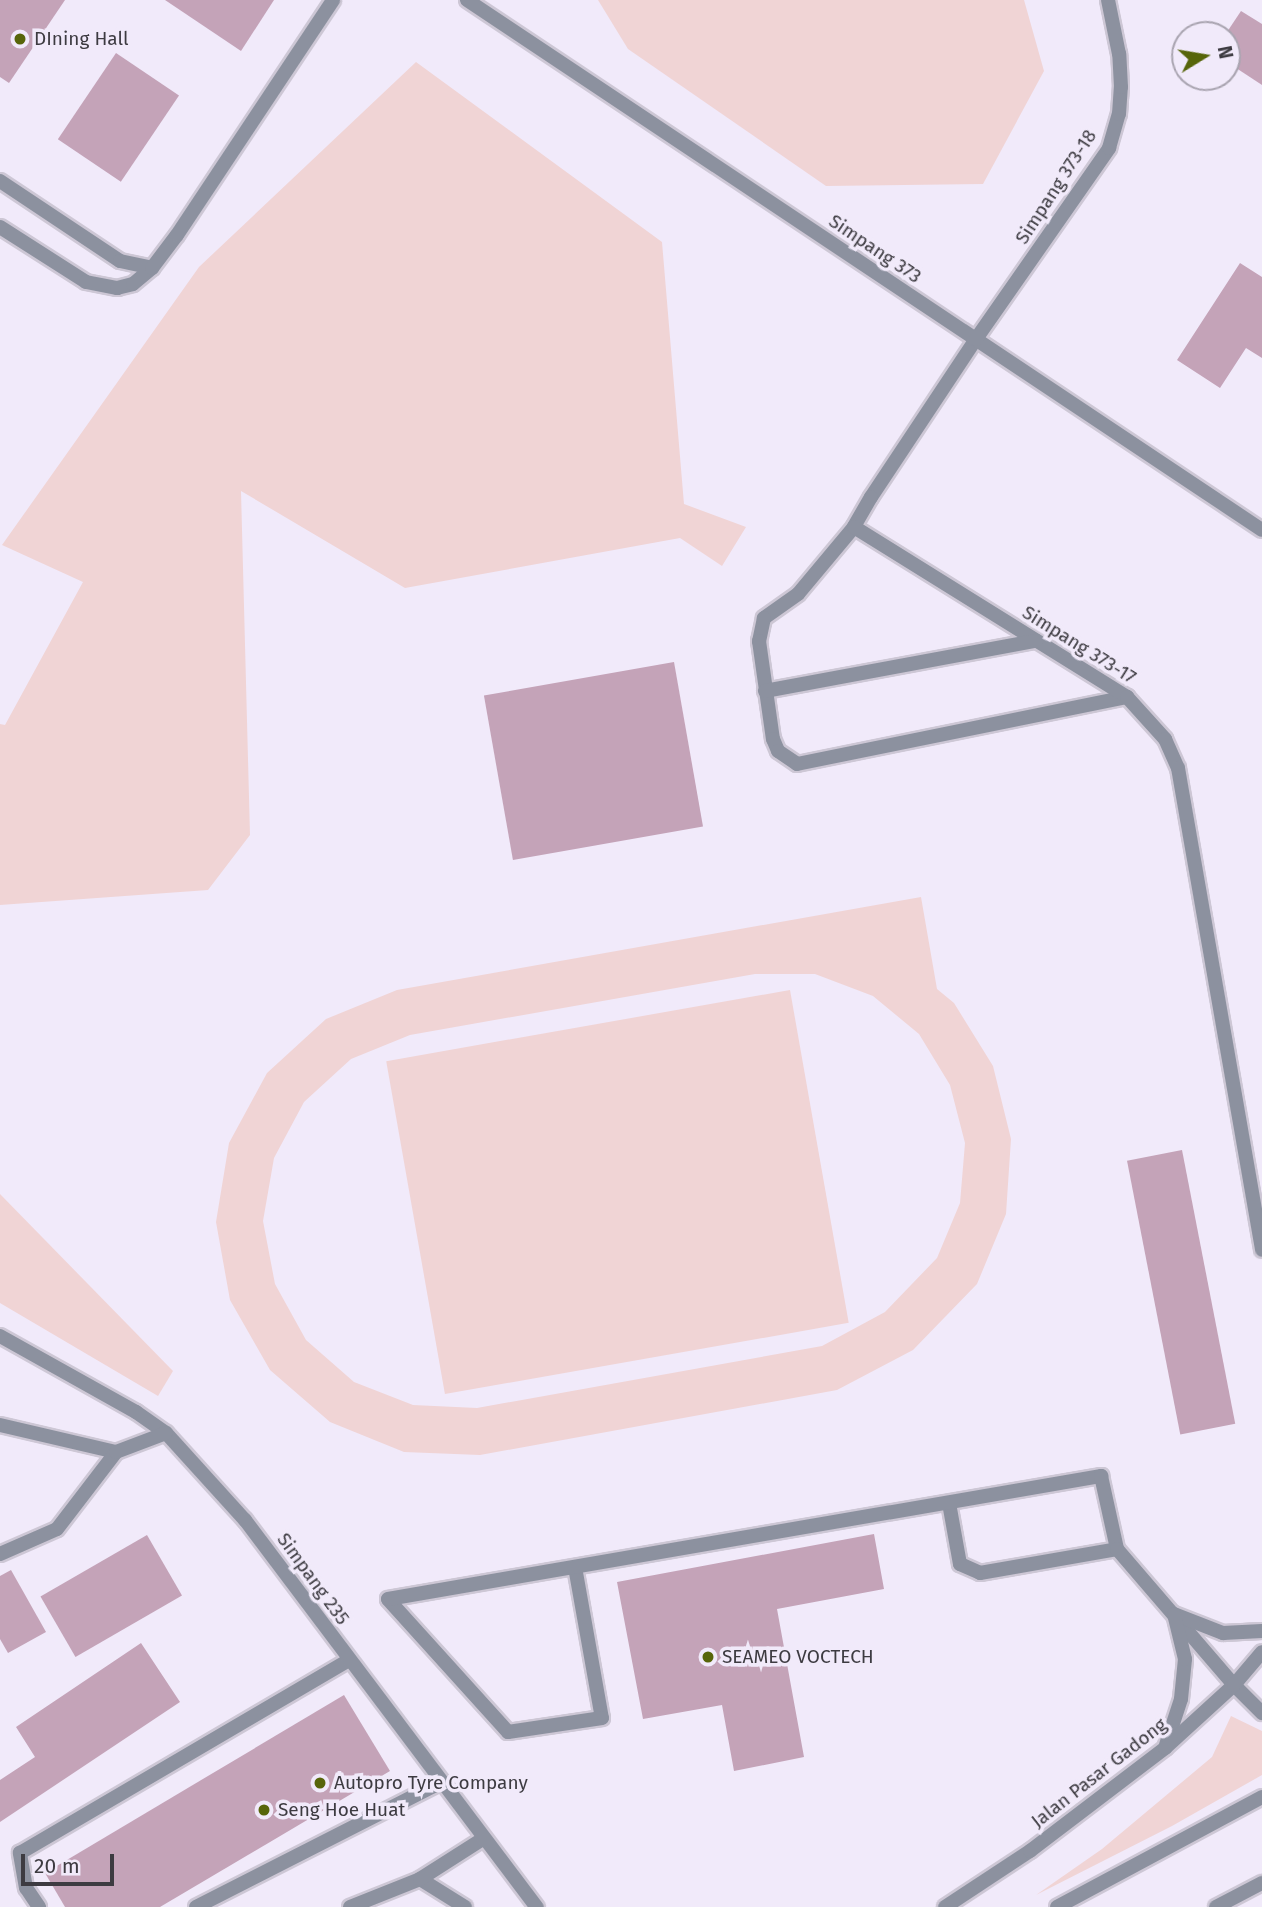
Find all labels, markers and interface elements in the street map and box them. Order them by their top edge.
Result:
north arrow [1171,21,1241,91]
place label: DIning Hall [34,28,129,50]
marker: DIning Hall [12,31,28,47]
text: N [1213,44,1238,61]
street label: Simpang 373-18 [1011,126,1101,248]
street label: Simpang 373 [824,210,926,288]
street label: Simpang 373-17 [1018,601,1140,689]
street label: Simpang 235 [272,1529,354,1629]
place label: SEAMEO VOCTECH [722,1646,874,1668]
marker: SEAMEO VOCTECH [700,1649,716,1665]
street label: Jalan Pasar Gadong [1027,1713,1171,1833]
place label: Autopro Tyre Company [334,1772,528,1794]
marker: Autopro Tyre Company [312,1775,328,1791]
place label: Seng Hoe Huat [278,1799,405,1821]
marker: Seng Hoe Huat [256,1802,272,1818]
scale bar [24,1840,117,1884]
text: 20 m [34,1853,80,1879]

